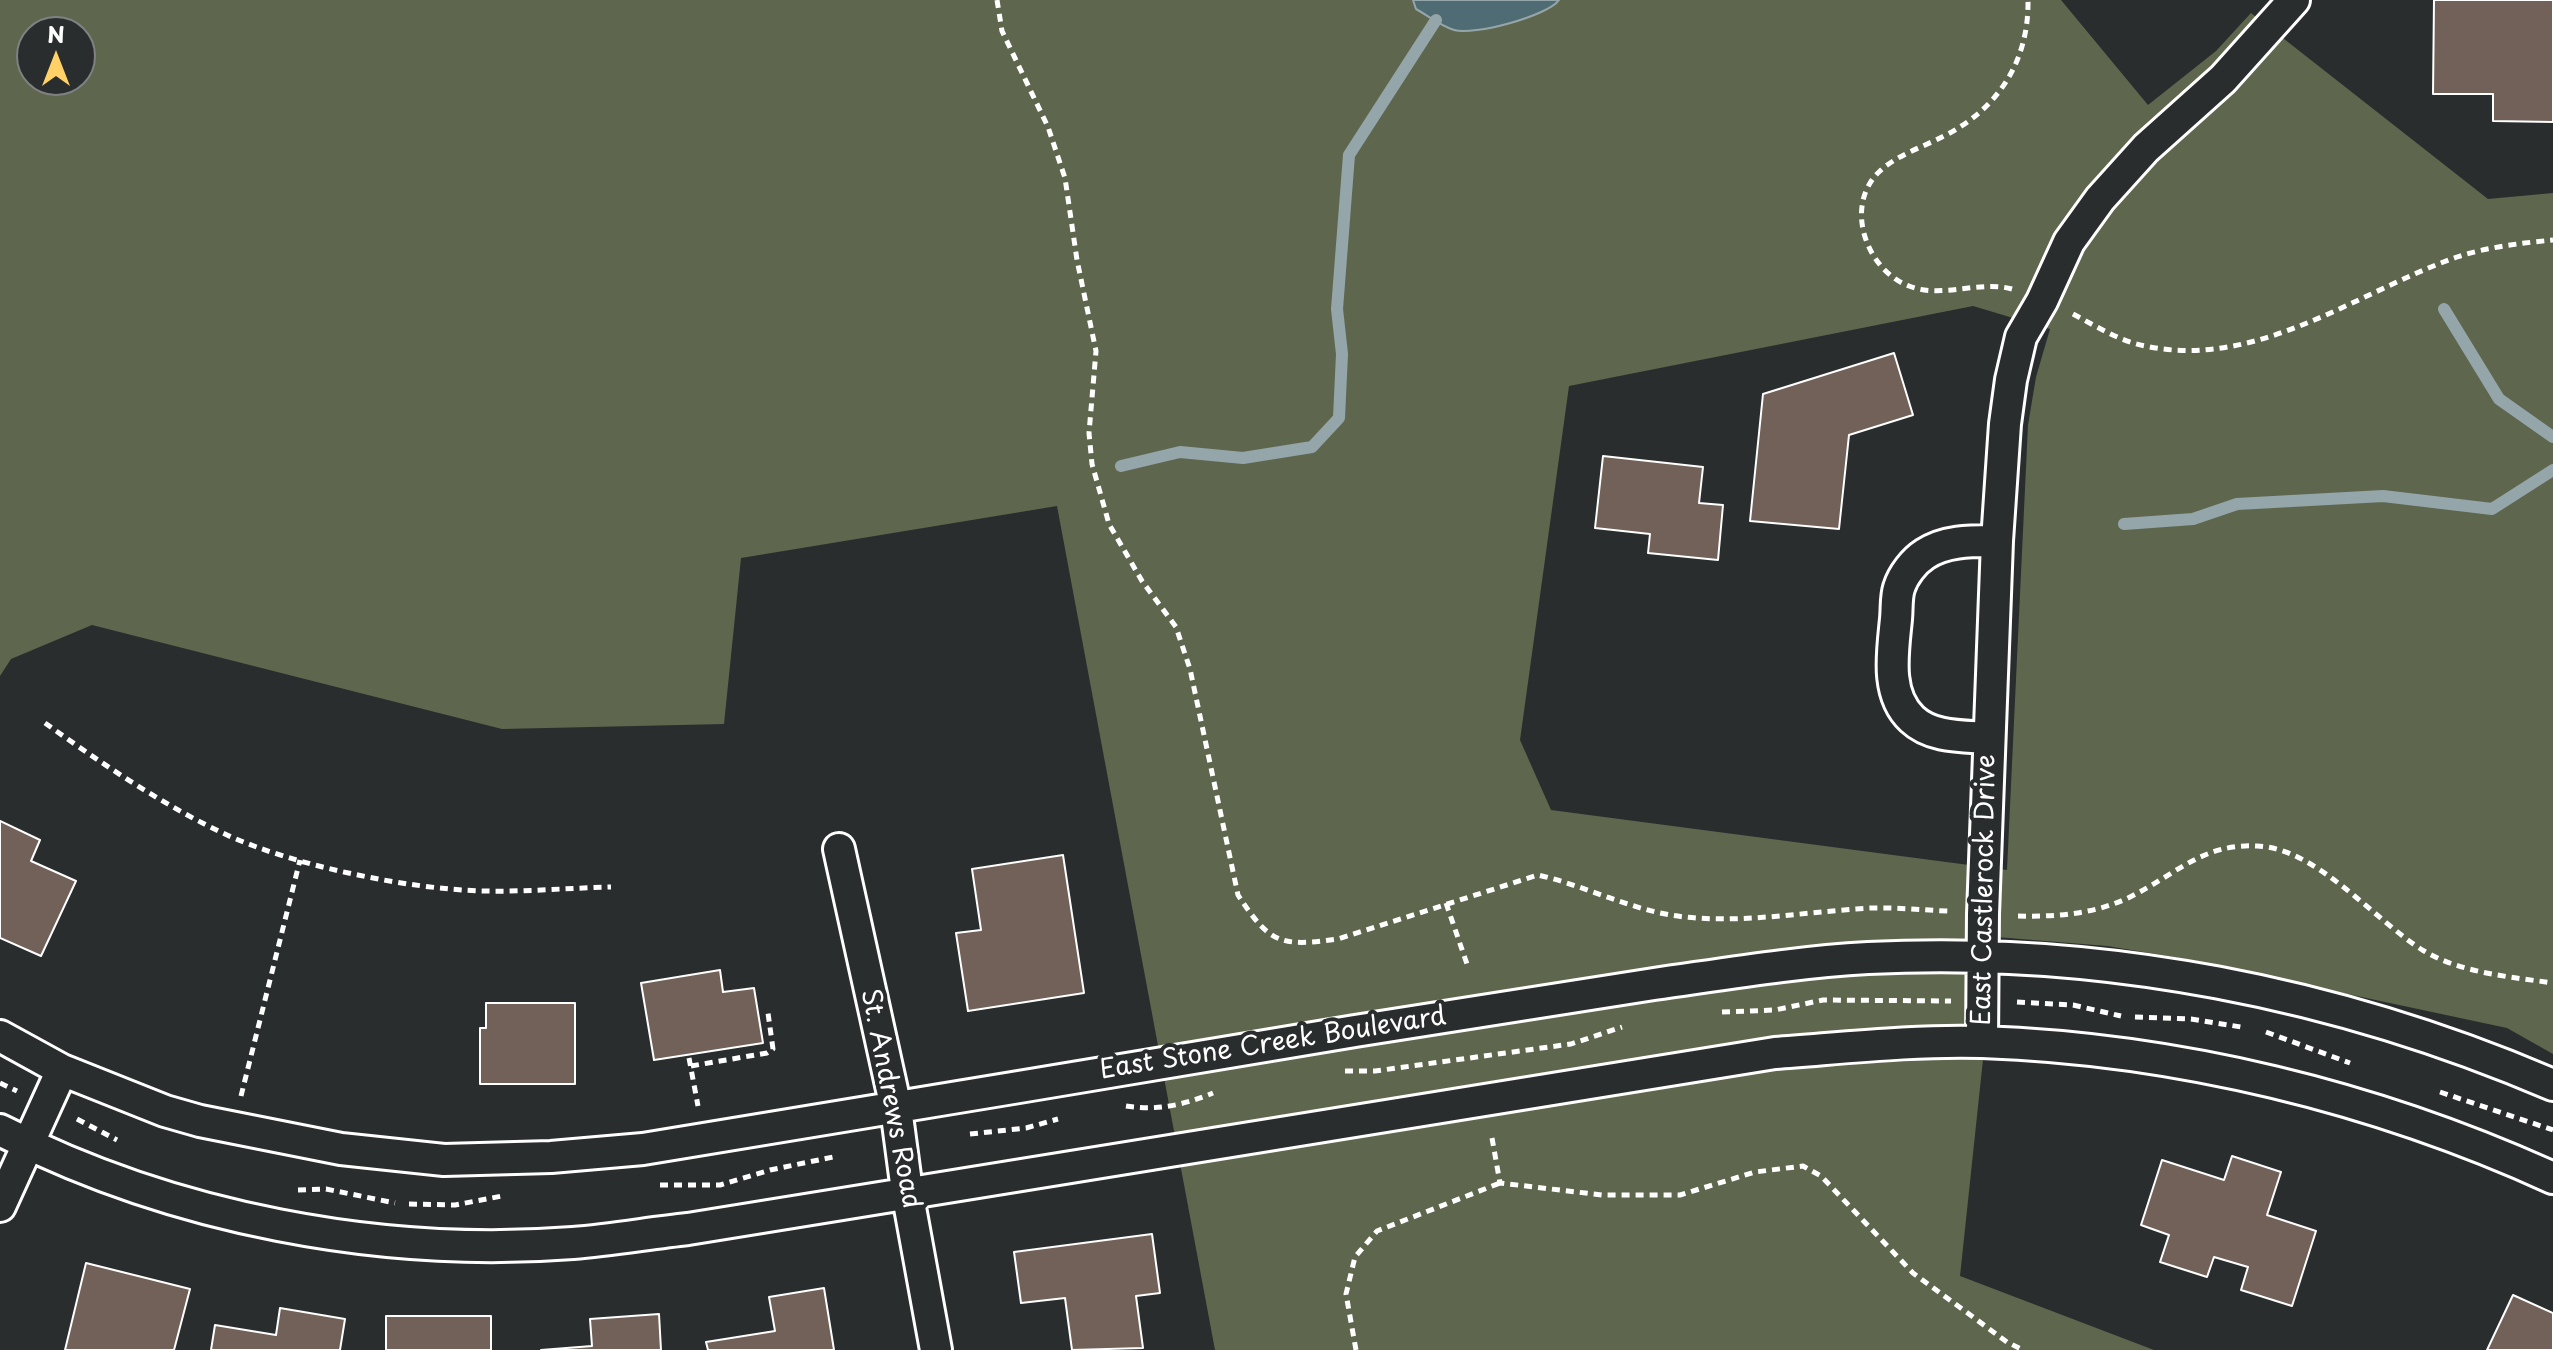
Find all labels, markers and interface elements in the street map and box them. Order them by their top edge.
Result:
north arrow [16,16,96,96]
text: N [47,17,65,50]
street label: East Castlerock Drive [1967,754,2003,1026]
street label: St. Andrews Road [853,987,927,1211]
street label: East Stone Creek Boulevard [1098,1001,1448,1087]

